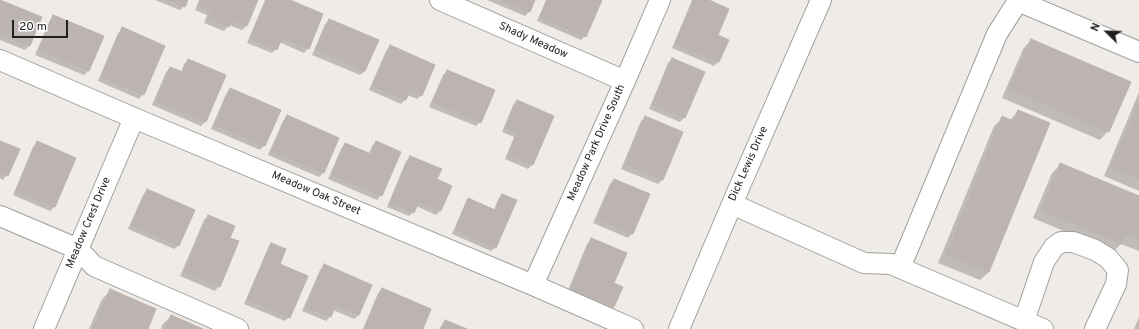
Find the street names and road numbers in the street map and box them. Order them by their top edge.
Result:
street label: Shady Meadow [496,20,570,62]
street label: Meadow Park Drive South [565,83,629,203]
street label: Dick Lewis Drive [727,124,771,204]
street label: Meadow Oak Street [269,169,363,219]
street label: Meadow Crest Drive [64,175,114,271]

